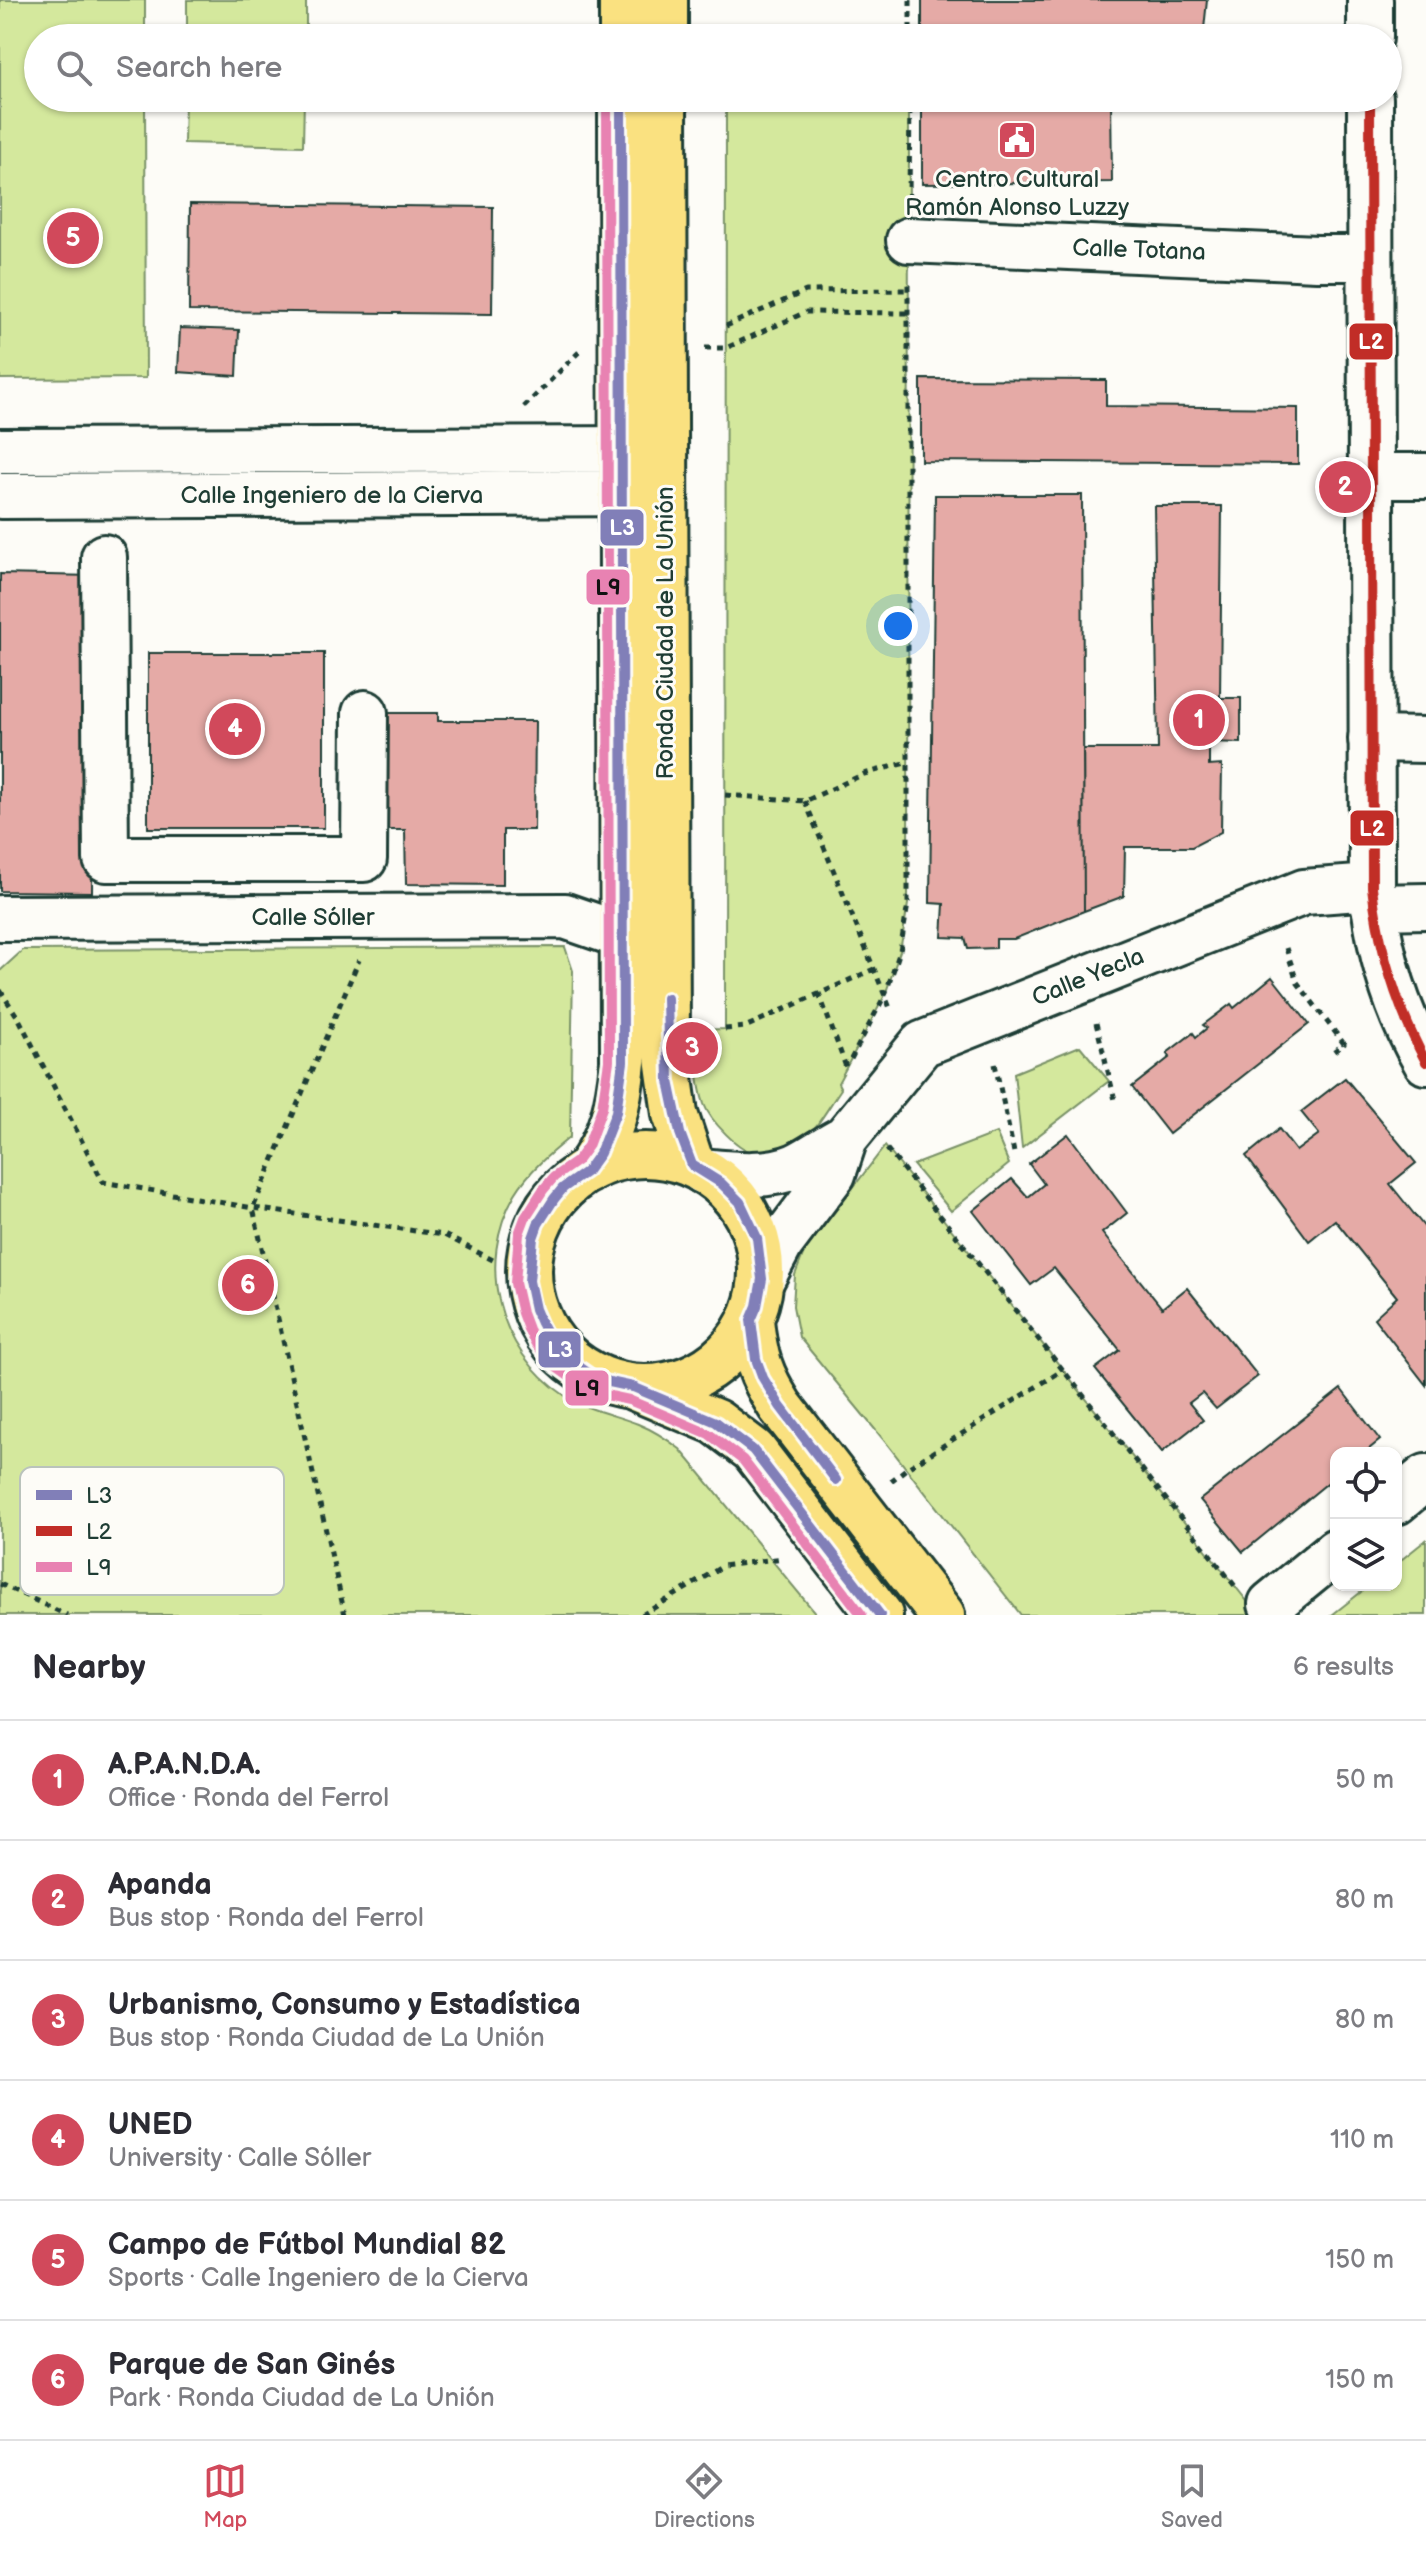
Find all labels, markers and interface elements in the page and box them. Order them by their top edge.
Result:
search box [24,24,1402,112]
icon: search [52,46,96,90]
text: Search here [116,50,282,86]
public building icon: Centro Cultural Ramón Alonso Luzzy [996,119,1038,161]
place label: Centro Cultural Ramón Alonso Luzzy [905,165,1129,222]
pin: 5 [47,208,99,268]
street label: Calle Totana [1072,233,1206,267]
line badge: L2 [1348,322,1394,361]
text: L2 [1358,329,1384,356]
pin: 2 [1319,457,1371,517]
street label: Calle Ingeniero de la Cierva [181,481,483,510]
street label: Ronda Ciudad de La Unión [651,486,680,780]
line badge: L3 [599,508,645,547]
text: L3 [609,515,635,542]
line badge: L9 [585,568,631,606]
text: L9 [595,575,621,602]
your location [878,606,918,646]
pin: 1 [1173,690,1225,750]
pin: 4 [209,699,261,759]
line badge: L2 [1349,809,1395,847]
text: L2 [1359,816,1385,843]
street label: Calle Sóller [251,903,375,932]
street label: Calle Yecla [1028,941,1148,1013]
pin: 3 [666,1018,718,1078]
pin: 6 [222,1255,274,1315]
line badge: L3 [537,1330,582,1369]
text: L3 [547,1337,573,1364]
line badge: L9 [564,1369,610,1407]
text: L9 [574,1376,600,1403]
map controls [1330,1447,1402,1591]
button: locate [1330,1447,1402,1519]
legend [20,1467,284,1595]
text: L3 [86,1483,112,1510]
text: L2 [86,1519,112,1546]
button: layers [1330,1519,1402,1591]
text: L9 [86,1555,111,1582]
text: Nearby [32,1647,146,1688]
text: 6 results [1293,1652,1394,1683]
text: A.P.A.N.D.A. [108,1747,261,1783]
text: 1 [53,1765,63,1796]
text: 50 m [1335,1765,1394,1796]
text: Office · Ronda del Ferrol [108,1783,389,1814]
text: Apanda [108,1867,212,1903]
text: 2 [50,1885,66,1916]
text: 80 m [1335,1885,1394,1916]
text: Bus stop · Ronda del Ferrol [108,1903,424,1934]
text: Urbanismo, Consumo y Estadística [108,1987,581,2023]
text: 3 [50,2005,66,2036]
text: 80 m [1335,2005,1394,2036]
text: Bus stop · Ronda Ciudad de La Unión [108,2023,545,2054]
text: UNED [108,2107,192,2143]
text: 4 [50,2125,66,2156]
text: 110 m [1330,2125,1394,2156]
text: University · Calle Sóller [108,2143,371,2174]
text: Campo de Fútbol Mundial 82 [108,2227,506,2263]
text: 5 [50,2245,66,2276]
text: 150 m [1325,2245,1394,2276]
text: Sports · Calle Ingeniero de la Cierva [108,2263,529,2294]
text: Parque de San Ginés [108,2347,395,2383]
text: 6 [50,2365,66,2396]
text: 150 m [1325,2365,1394,2396]
text: Park · Ronda Ciudad de La Unión [108,2383,495,2414]
tab: Map [203,2459,247,2534]
tab: Directions [654,2459,755,2534]
tab: Saved [1161,2459,1223,2534]

